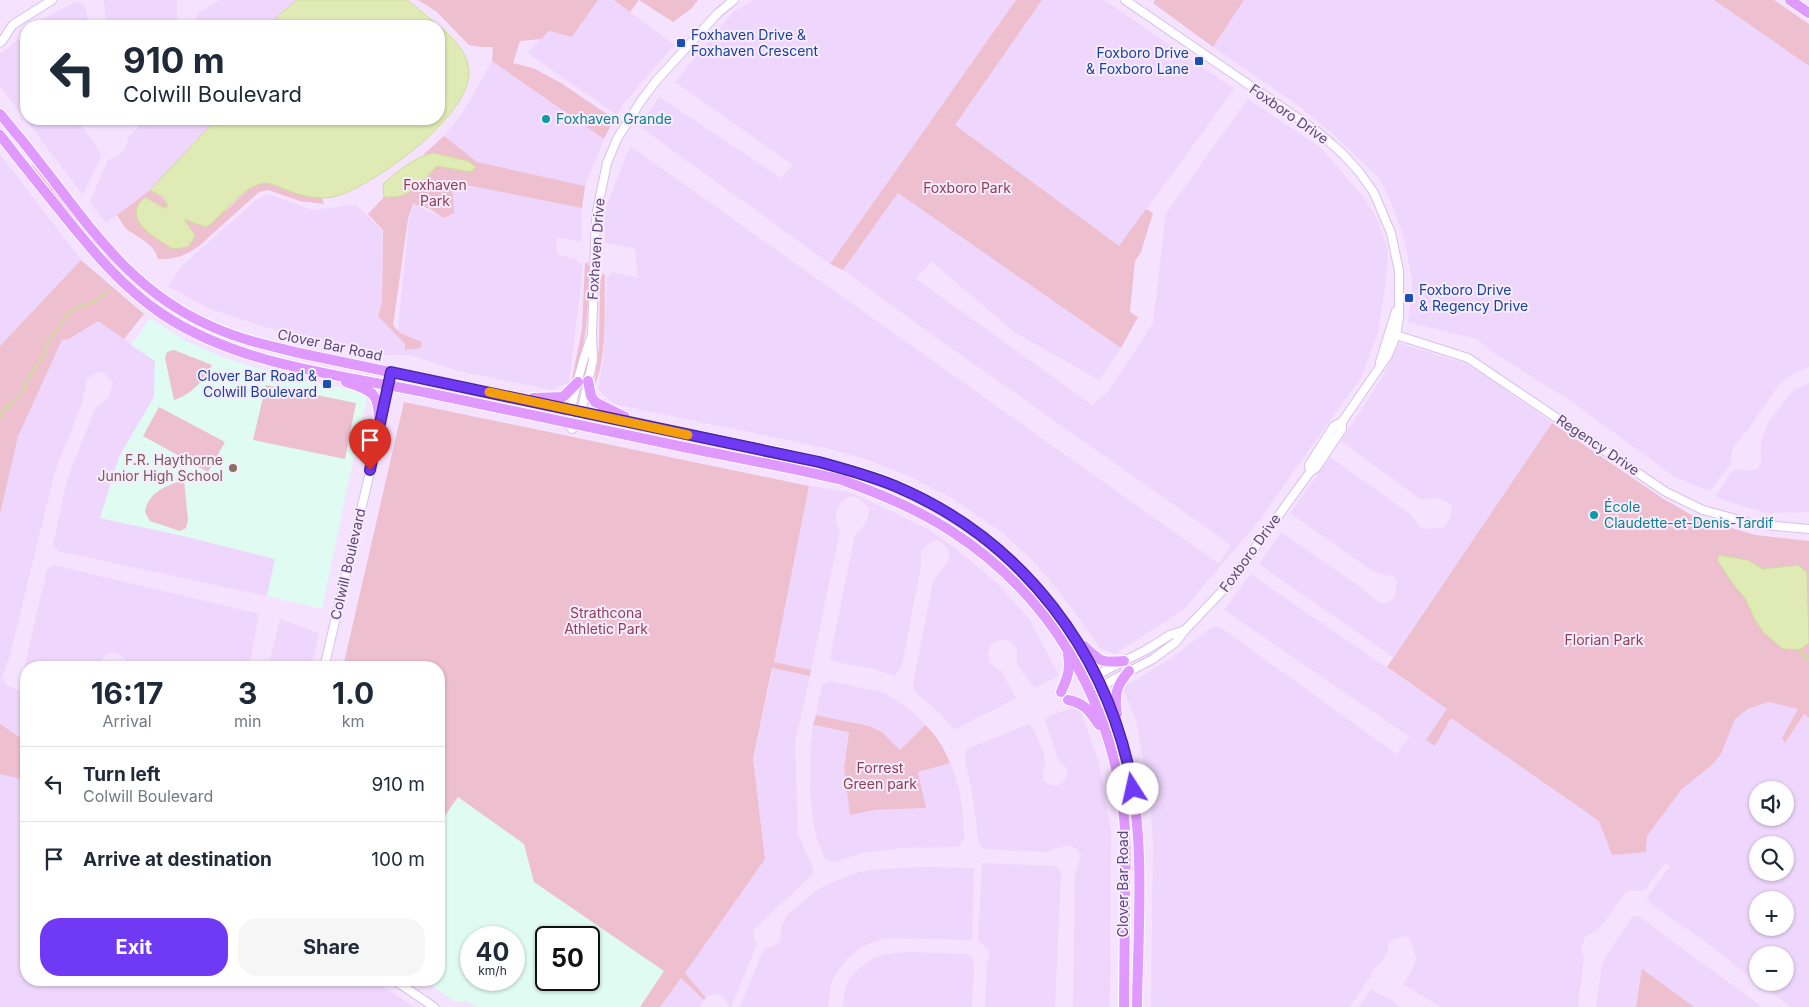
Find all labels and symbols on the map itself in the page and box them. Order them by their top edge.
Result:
place label: Foxhaven Drive & Foxhaven Crescent [691,26,819,59]
marker: Foxhaven Drive & Foxhaven Crescent [675,37,687,49]
place label: Foxboro Drive & Foxboro Lane [1086,44,1189,77]
marker: Foxboro Drive & Foxboro Lane [1193,55,1205,67]
street label: Foxboro Drive [1247,80,1332,147]
place label: Foxhaven Grande [556,110,672,127]
marker: Foxhaven Grande [540,113,552,125]
park label: Foxhaven Park [403,176,467,209]
park label: Foxboro Park [923,179,1011,196]
street label: Foxhaven Drive [583,197,608,300]
place label: Foxboro Drive & Regency Drive [1419,281,1528,314]
marker: Foxboro Drive & Regency Drive [1403,292,1415,304]
street label: Clover Bar Road [276,325,384,364]
place label: Clover Bar Road & Colwill Boulevard [197,367,317,400]
marker: Clover Bar Road & Colwill Boulevard [321,378,333,390]
street label: Regency Drive [1554,411,1643,479]
pin [349,419,391,470]
place label: F.R. Haythorne Junior High School [97,451,223,484]
marker: F.R. Haythorne Junior High School [227,462,239,474]
place label: École Claudette-et-Denis-Tardif [1604,498,1773,531]
street label: Colwill Boulevard [326,506,369,621]
marker: École Claudette-et-Denis-Tardif [1588,509,1600,521]
street label: Foxboro Drive [1216,510,1284,595]
park label: Strathcona Athletic Park [564,604,648,637]
park label: Florian Park [1565,631,1644,648]
park label: Forrest Green park [843,759,917,792]
position arrow [1106,762,1158,814]
street label: Clover Bar Road [1114,831,1131,937]
speed limit sign: 50 [535,926,600,991]

